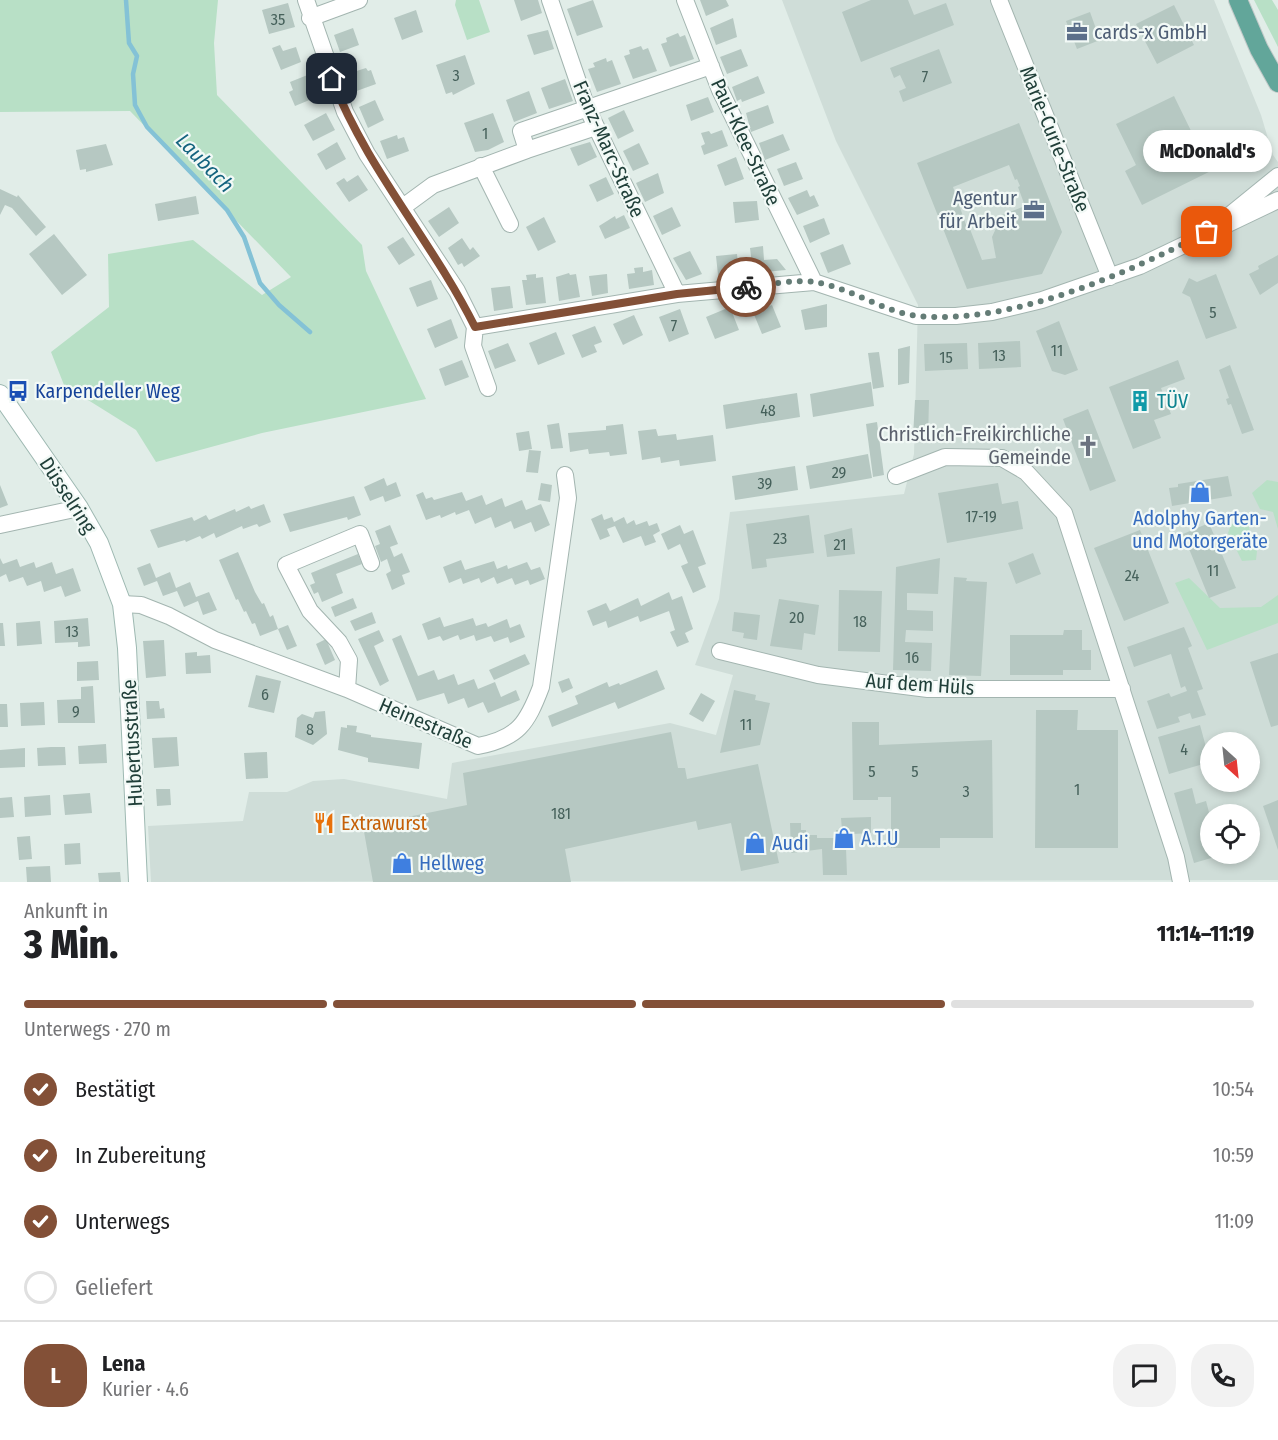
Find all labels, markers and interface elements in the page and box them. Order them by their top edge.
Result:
house number: 35 [271,10,285,29]
office icon: cards-x GmbH [1065,20,1089,44]
place label: cards-x GmbH [1094,20,1207,44]
pin [306,53,357,104]
icon: home [315,62,348,95]
street label: Marie-Curie-Straße [1015,63,1095,215]
house number: 3 [452,66,460,85]
house number: 7 [922,67,929,86]
street label: Paul-Klee-Straße [706,75,786,209]
street label: Franz-Marc-Straße [568,77,650,221]
house number: 1 [482,124,488,143]
water label: Laubach [170,128,240,198]
callout: McDonald's [1142,130,1272,172]
text: McDonald's [1160,139,1255,163]
place label: Agentur für Arbeit [939,186,1017,233]
office icon: Agentur für Arbeit [1022,198,1046,222]
pin [1181,206,1232,257]
icon: bag [1190,215,1223,248]
courier [716,257,776,317]
icon: bike [730,271,763,304]
house number: 5 [1209,303,1217,322]
house number: 7 [671,316,678,335]
house number: 11 [1051,341,1063,360]
house number: 13 [992,346,1006,365]
house number: 15 [939,348,953,367]
bus stop icon: Karpendeller Weg [6,379,30,403]
place label: Karpendeller Weg [35,379,181,403]
building icon: TÜV [1128,389,1152,413]
place label: TÜV [1157,389,1189,413]
house number: 48 [760,401,776,420]
place label: Christlich-Freikirchliche Gemeinde [878,422,1071,469]
church icon: Christlich-Freikirchliche Gemeinde [1076,434,1100,458]
street label: Düsselring [34,452,102,538]
house number: 29 [832,463,847,482]
house number: 39 [758,474,773,493]
shop icon: Adolphy Garten- und Motorgeräte [1188,480,1212,504]
place label: Adolphy Garten- und Motorgeräte [1132,506,1268,553]
house number: 17-19 [965,507,997,526]
house number: 23 [773,529,787,548]
house number: 21 [834,535,846,554]
house number: 11 [1207,561,1219,580]
house number: 24 [1125,566,1139,585]
house number: 20 [789,608,805,627]
house number: 18 [853,612,867,631]
house number: 13 [65,622,79,641]
house number: 16 [905,648,919,667]
street label: Auf dem Hüls [865,668,975,700]
street label: Hubertusstraße [117,679,147,807]
house number: 6 [261,685,269,704]
street label: Heinestraße [376,693,476,753]
house number: 9 [72,702,80,721]
house number: 11 [740,715,752,734]
house number: 8 [306,720,314,739]
north arrow [1200,732,1260,792]
map controls [1200,732,1260,864]
house number: 4 [1180,740,1188,759]
house number: 5 [868,762,876,781]
house number: 5 [911,762,919,781]
house number: 1 [1074,780,1080,799]
house number: 3 [962,782,970,801]
house number: 181 [551,804,571,823]
button: locate [1200,804,1260,864]
restaurant icon: Extrawurst [312,811,336,835]
place label: Extrawurst [341,811,428,835]
shop icon: A.T.U [832,826,856,850]
place label: A.T.U [861,826,899,850]
shop icon: Audi [743,831,767,855]
place label: Audi [772,831,809,855]
shop icon: Hellweg [390,851,414,875]
place label: Hellweg [419,851,485,875]
text: Ankunft in [24,899,108,923]
text: 11:14–11:19 [1157,920,1254,947]
text: 3 Min. [24,922,118,968]
text: Unterwegs · 270 m [24,1017,171,1041]
icon: check [24,1073,57,1106]
text: Bestätigt [75,1076,155,1103]
text: 10:54 [1213,1077,1254,1101]
icon: check [24,1139,57,1172]
text: In Zubereitung [75,1142,206,1169]
text: 10:59 [1213,1143,1254,1167]
icon: check [24,1205,57,1238]
text: Unterwegs [75,1208,170,1235]
text: 11:09 [1214,1209,1254,1233]
text: Geliefert [75,1274,153,1301]
button: chat [1113,1344,1176,1407]
button: phone [1191,1344,1254,1407]
text: Lena [102,1350,145,1377]
text: L [50,1362,61,1389]
text: Kurier · 4.6 [102,1377,189,1401]

